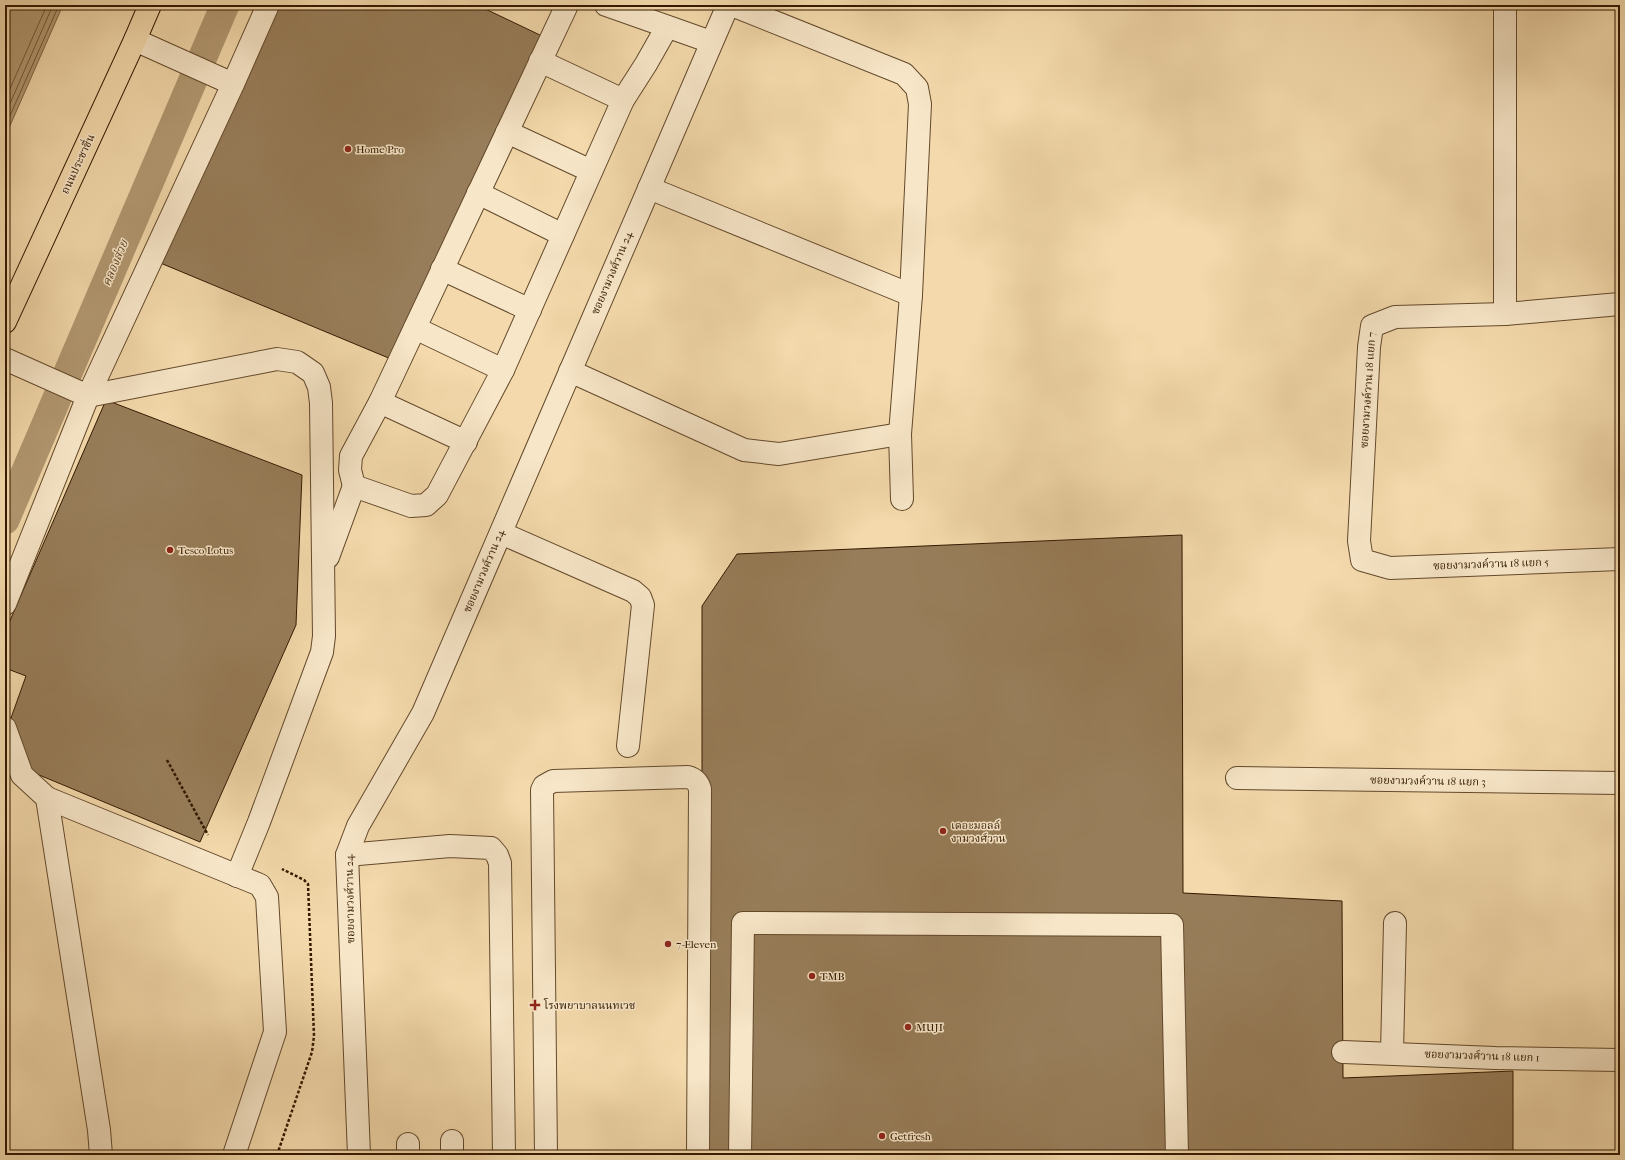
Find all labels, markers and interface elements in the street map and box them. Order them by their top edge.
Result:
street label: ถนนประชาชื่น [57,131,98,196]
place label: Home Pro [356,143,404,156]
marker: Home Pro [343,144,353,154]
street label: ซอยงามวงศ์วาน 24 [589,229,636,316]
water label: คลองส่วย [99,237,131,288]
street label: ซอยงามวงค์วาน 18 แยก 7 [1357,331,1379,449]
street label: ซอยงามวงศ์วาน 24 [461,527,508,614]
place label: Tesco Lotus [178,544,233,557]
marker: Tesco Lotus [165,545,175,555]
street label: ซอยงามวงค์วาน 18 แยก 5 [1433,555,1549,573]
street label: ซอยงามวงค์วาน 18 แยก 3 [1370,773,1486,789]
place label: เดอะมอลล์ งามวงศ์วาน [951,819,1006,845]
marker: เดอะมอลล์ งามวงศ์วาน [938,826,948,836]
street label: ซอยงามวงศ์วาน 24 [343,854,357,944]
place label: 7-Eleven [676,938,717,951]
marker: 7-Eleven [663,939,673,949]
place label: TMB [820,970,845,983]
marker: TMB [807,971,817,981]
place label: โรงพยาบาลนนทเวช [543,998,635,1012]
marker: โรงพยาบาลนนทเวช [529,999,541,1011]
place label: MUJI [916,1021,944,1034]
marker: MUJI [903,1022,913,1032]
street label: ซอยงามวงศ์วาน 18 แยก 1 [1424,1047,1540,1065]
place label: Getfresh [890,1130,932,1143]
marker: Getfresh [877,1131,887,1141]

